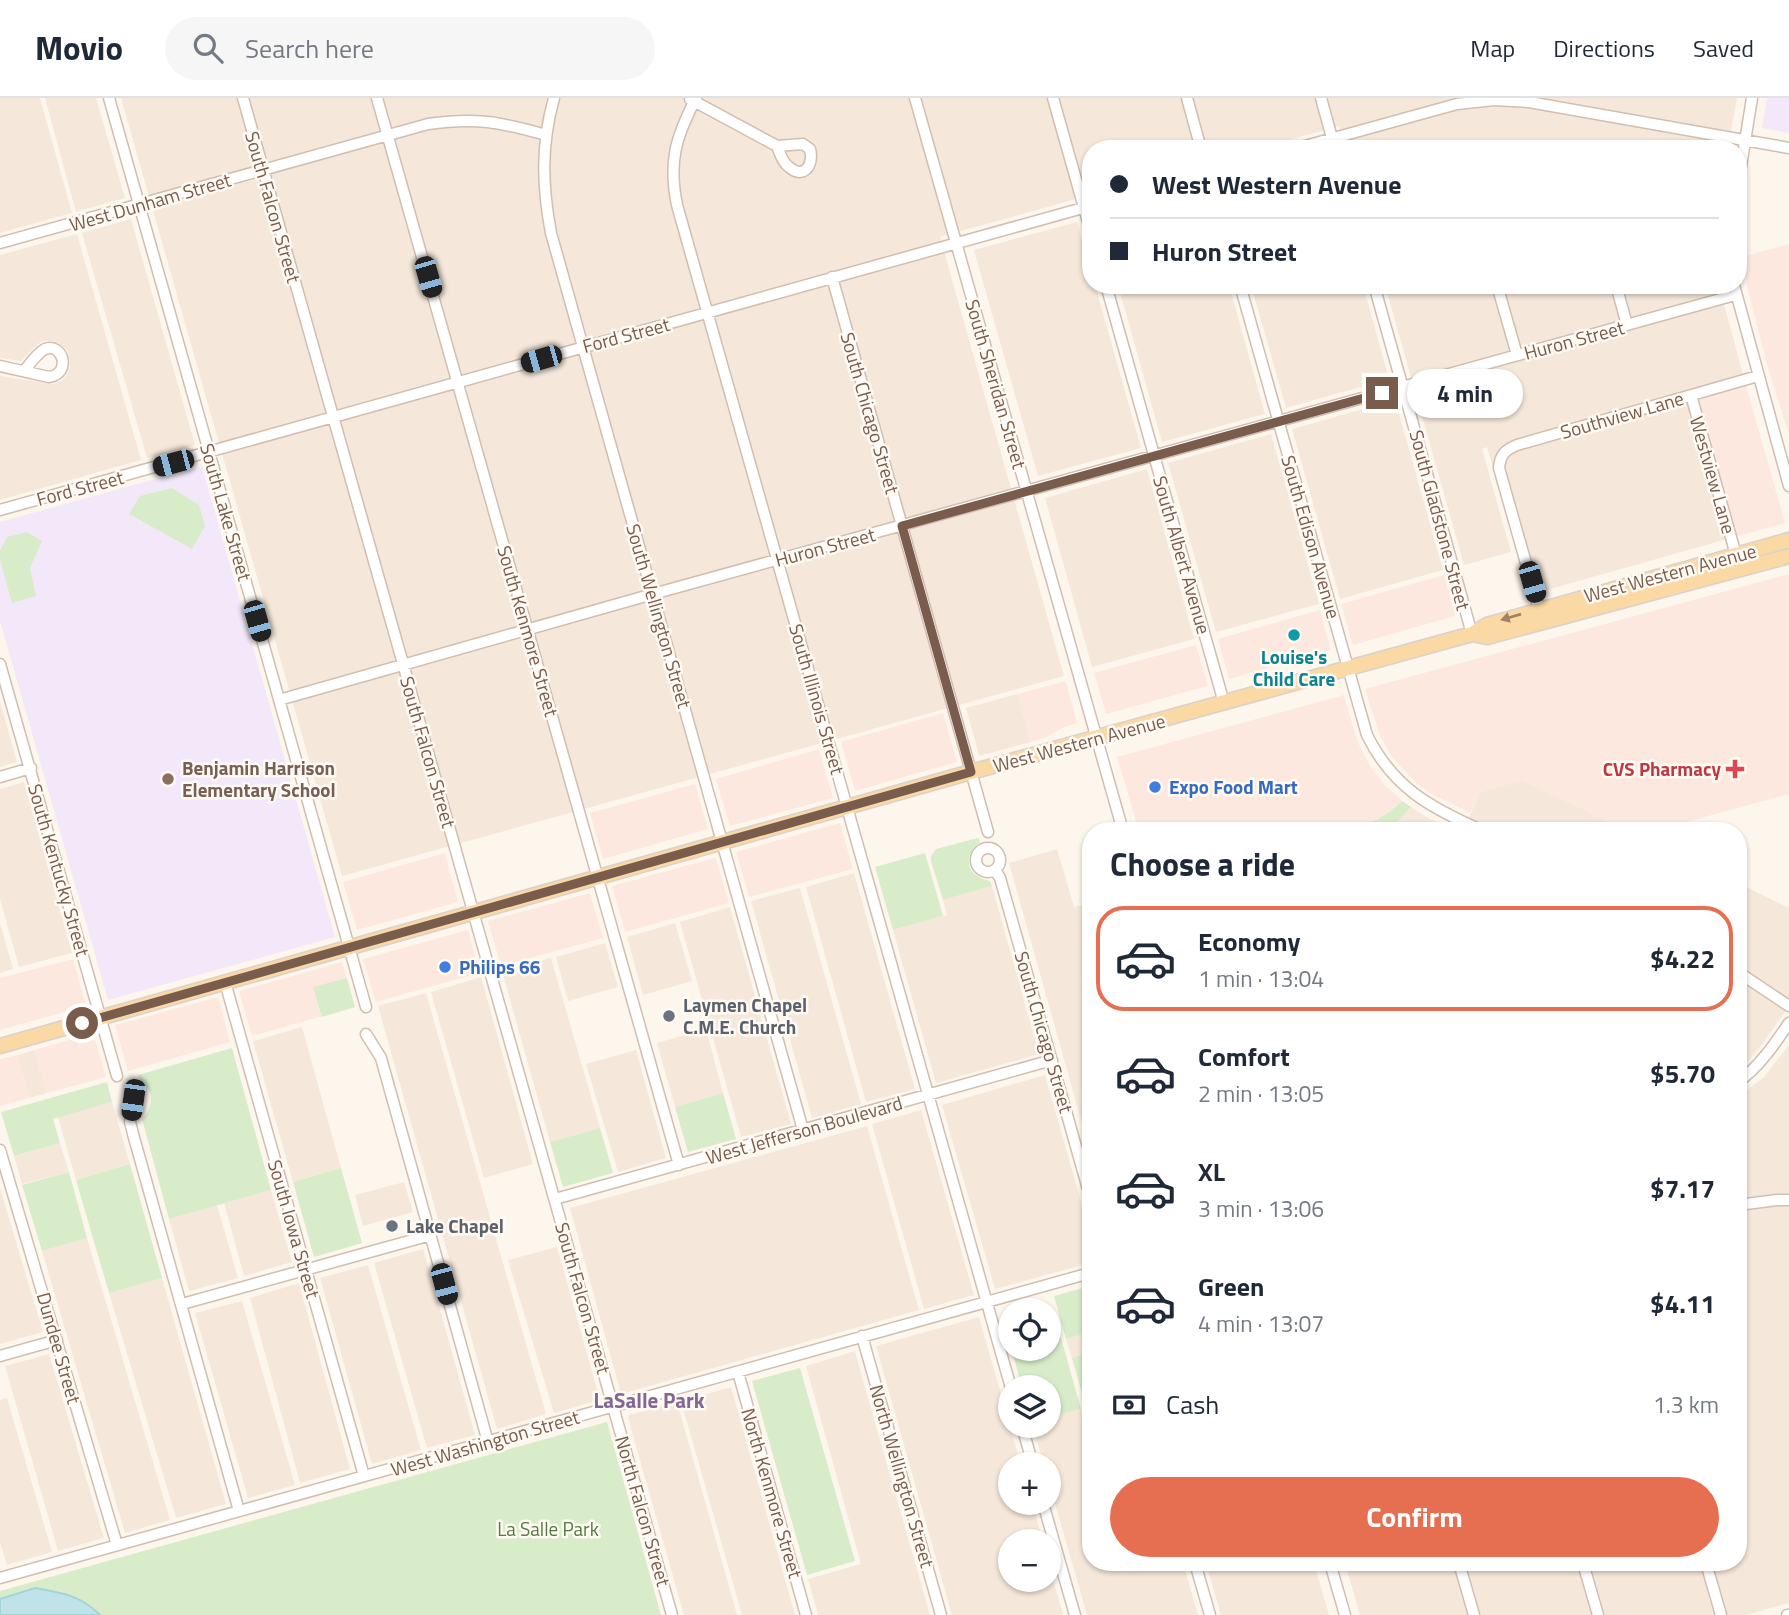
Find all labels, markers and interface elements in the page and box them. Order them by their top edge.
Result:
search box [165,17,655,80]
text: Movio [35,23,123,73]
icon: search [189,29,227,67]
text: Search here [245,29,374,68]
text: Map [1470,30,1515,66]
text: Directions [1553,30,1655,66]
text: Saved [1693,30,1754,66]
street label: South Falcon Street [238,128,309,286]
street label: West Dunham Street [66,164,234,238]
text: West Western Avenue [1152,165,1401,204]
text: Huron Street [1152,232,1297,271]
car [413,254,444,300]
street label: South Sheridan Street [958,296,1035,472]
street label: Ford Street [579,309,673,360]
street label: Huron Street [1521,312,1628,367]
street label: South Chicago Street [834,329,908,497]
car [518,343,565,375]
callout: 4 min [1406,368,1522,418]
text: 4 min [1437,376,1493,411]
route end [1366,377,1398,409]
street label: Southview Lane [1557,383,1687,446]
street label: Westview Lane [1683,412,1744,537]
street label: South Gladstone Street [1402,426,1479,614]
street label: South Lake Street [193,440,260,584]
car [150,447,197,479]
street label: South Edison Avenue [1274,452,1349,622]
street label: Ford Street [33,462,127,513]
street label: South Albert Avenue [1146,472,1219,638]
street label: Huron Street [772,519,879,574]
street label: South Wellington Street [619,520,700,712]
street label: West Western Avenue [1580,536,1759,609]
street label: South Kenmore Street [490,542,567,720]
car [1517,559,1548,605]
car [242,598,273,644]
one-way arrow [1500,613,1521,623]
street label: South Illinois Street [782,620,853,778]
marker: Louise's Child Care [1286,627,1302,643]
place label: Louise's Child Care [1253,642,1335,693]
street label: South Falcon Street [393,673,464,831]
street label: West Western Avenue [989,706,1168,779]
place label: Benjamin Harrison Elementary School [182,753,336,804]
place label: CVS Pharmacy [1603,754,1721,783]
marker: CVS Pharmacy [1727,761,1743,777]
marker: Benjamin Harrison Elementary School [160,771,176,787]
place label: Expo Food Mart [1169,772,1298,801]
marker: Expo Food Mart [1147,779,1163,795]
street label: South Kentucky Street [21,780,98,960]
text: Choose a ride [1110,840,1295,888]
text: Economy [1198,922,1300,961]
icon: car [1114,927,1177,990]
text: $4.22 [1650,939,1715,978]
street label: South Chicago Street [1008,948,1082,1116]
place label: Philips 66 [459,952,541,981]
marker: Philips 66 [437,959,453,975]
text: 1 min · 13:04 [1198,961,1324,996]
place label: Laymen Chapel C.M.E. Church [683,990,807,1041]
route start [66,1007,98,1039]
marker: Laymen Chapel C.M.E. Church [661,1008,677,1024]
text: Comfort [1198,1037,1290,1076]
icon: car [1114,1042,1177,1105]
text: $5.70 [1650,1054,1715,1093]
text: 2 min · 13:05 [1198,1076,1324,1111]
car [120,1078,147,1122]
street label: West Jefferson Boulevard [702,1088,905,1171]
text: XL [1198,1152,1225,1191]
street label: South Iowa Street [261,1156,328,1302]
icon: car [1114,1157,1177,1220]
text: $7.17 [1650,1169,1715,1208]
text: 3 min · 13:06 [1198,1191,1324,1226]
place label: Lake Chapel [406,1211,504,1240]
marker: Lake Chapel [384,1218,400,1234]
street label: South Falcon Street [548,1219,619,1377]
car [429,1261,460,1307]
text: Green [1198,1267,1264,1306]
icon: car [1114,1272,1177,1335]
text: $4.11 [1650,1284,1715,1323]
street label: Dundee Street [30,1289,89,1407]
map controls [998,1298,1061,1592]
button: locate [998,1298,1061,1361]
text: 4 min · 13:07 [1198,1306,1324,1341]
button: layers [998,1375,1061,1438]
street label: North Wellington Street [862,1381,943,1571]
district label: LaSalle Park [593,1384,705,1416]
text: Cash [1166,1385,1219,1424]
icon: cash [1110,1386,1148,1424]
text: 1.3 km [1653,1387,1719,1422]
street label: West Washington Street [387,1402,583,1483]
street label: North Kenmore Street [734,1404,811,1582]
street label: North Falcon Street [608,1432,679,1590]
button: + [998,1452,1061,1515]
button: Confirm [1110,1477,1719,1557]
park label: La Salle Park [497,1514,599,1543]
button: − [998,1529,1061,1592]

